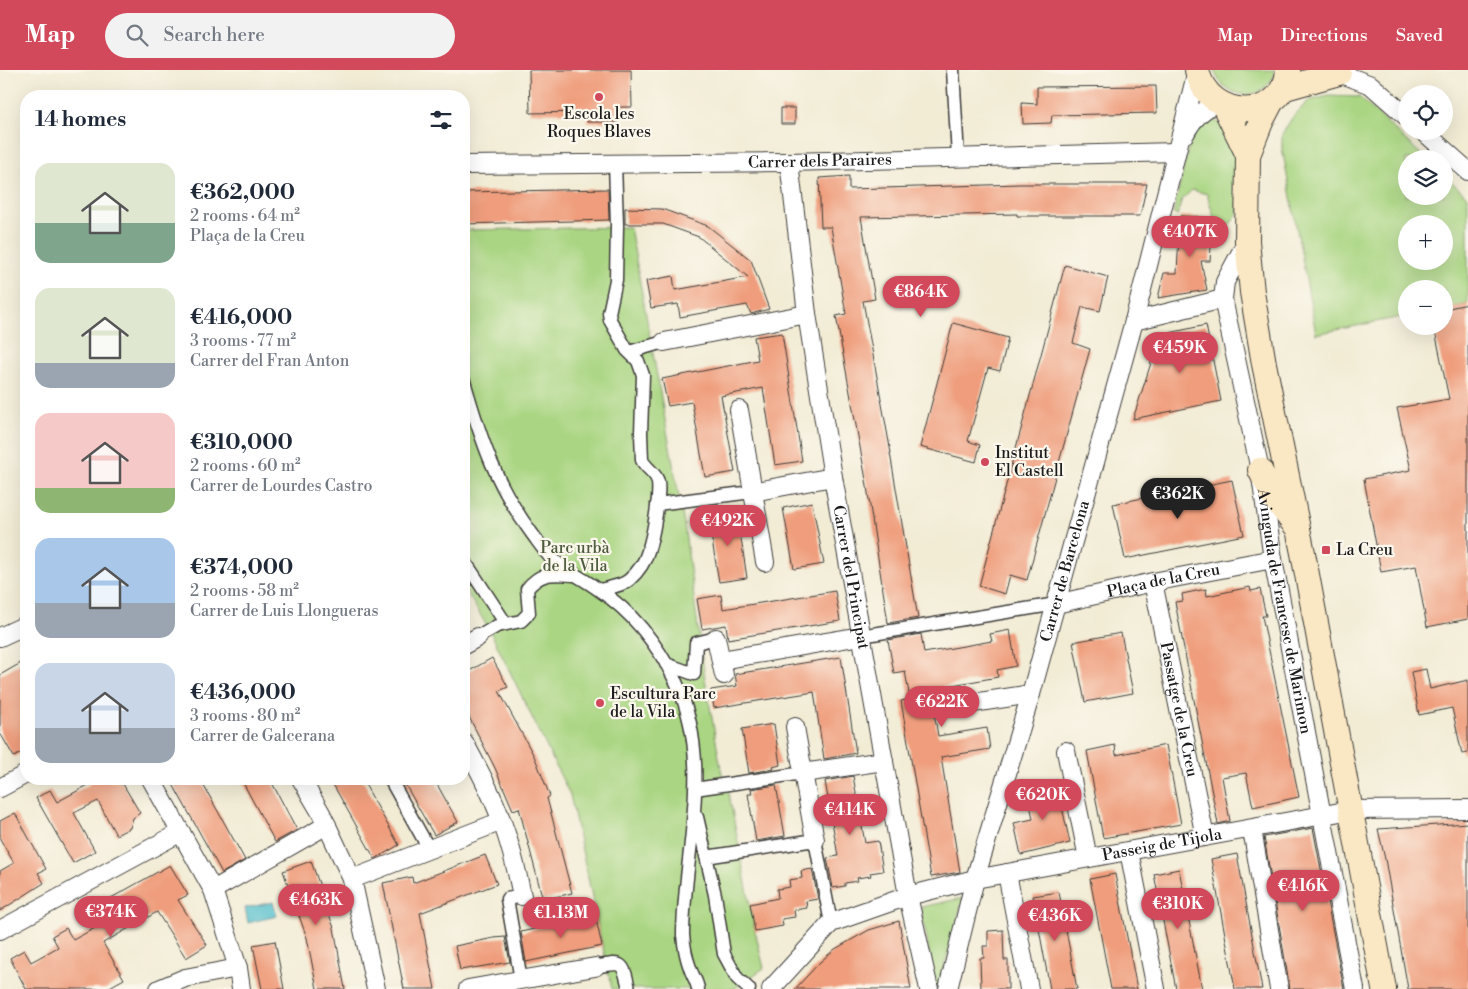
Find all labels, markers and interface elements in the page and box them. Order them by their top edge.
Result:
search box [105,13,455,58]
text: Map [25,20,75,50]
icon: search [123,21,151,49]
text: Search here [163,23,265,47]
text: Map [1217,24,1253,47]
text: Directions [1281,24,1368,47]
text: Saved [1396,24,1443,47]
map controls [1398,85,1453,335]
button: locate [1398,85,1453,140]
marker: Escola les Roques Blaves [593,91,605,103]
place label: Escola les Roques Blaves [547,104,651,142]
icon: filters [427,106,455,134]
text: 14 homes [35,107,126,133]
street label: Carrer dels Paraires [748,149,892,172]
button: layers [1398,150,1453,205]
text: €362,000 [190,180,295,206]
icon: home [75,183,135,243]
text: 2 rooms · 64 m² [190,206,300,226]
button: + [1398,215,1453,270]
pin: €407K [1155,216,1225,258]
text: €407K [1162,222,1218,242]
text: Plaça de la Creu [190,226,305,246]
pin: €864K [886,276,956,318]
button: − [1398,280,1453,335]
text: €864K [894,282,948,302]
text: €416,000 [190,305,292,331]
icon: home [75,308,135,368]
text: 3 rooms · 77 m² [190,331,296,351]
pin: €459K [1145,332,1215,374]
text: €459K [1153,338,1207,358]
text: Carrer del Fran Anton [190,351,349,371]
text: €310,000 [190,430,293,456]
icon: home [75,433,135,493]
place label: Institut El Castell [995,443,1064,481]
text: 2 rooms · 60 m² [190,456,301,476]
marker: Institut El Castell [979,456,991,468]
text: Carrer de Lourdes Castro [190,476,372,496]
pin: €362K [1143,478,1213,520]
text: €362K [1151,484,1205,504]
street label: Avinguda de Francesc de Marimon [1253,486,1316,736]
street label: Carrer de Barcelona [1036,497,1094,644]
pin: €492K [693,504,763,547]
street label: Carrer del Principat [828,504,874,651]
text: €492K [701,511,755,531]
park label: Parc urbà de la Vila [540,538,611,576]
place label: La Creu [1336,540,1393,560]
marker: La Creu [1320,544,1332,556]
text: €374,000 [190,555,293,581]
icon: home [75,558,135,618]
street label: Plaça de la Creu [1105,559,1222,602]
text: 2 rooms · 58 m² [190,581,299,601]
text: Carrer de Luis Llongueras [190,601,378,621]
street label: Passatge de la Creu [1155,640,1202,779]
text: €436,000 [190,680,296,706]
icon: home [75,683,135,743]
place label: Escultura Parc de la Vila [610,684,716,722]
pin: €622K [907,686,977,728]
text: €622K [915,692,969,712]
marker: Escultura Parc de la Vila [594,697,606,709]
text: 3 rooms · 80 m² [190,706,300,726]
text: Carrer de Galcerana [190,726,335,746]
pin: €620K [1008,778,1078,821]
text: €620K [1015,785,1071,805]
pin: €414K [815,794,885,836]
text: €414K [824,800,876,820]
street label: Passeig de Tijola [1101,824,1224,865]
pin: €416K [1268,870,1338,912]
text: €416K [1277,876,1329,896]
pin: €463K [281,884,351,926]
pin: €310K [1143,888,1213,930]
text: €463K [289,890,343,910]
text: €310K [1152,894,1204,914]
pin: €374K [76,896,146,938]
pin: €1.13M [520,896,602,939]
pin: €436K [1020,900,1090,942]
text: €374K [85,902,137,922]
text: €1.13M [534,903,588,923]
text: €436K [1028,906,1082,926]

